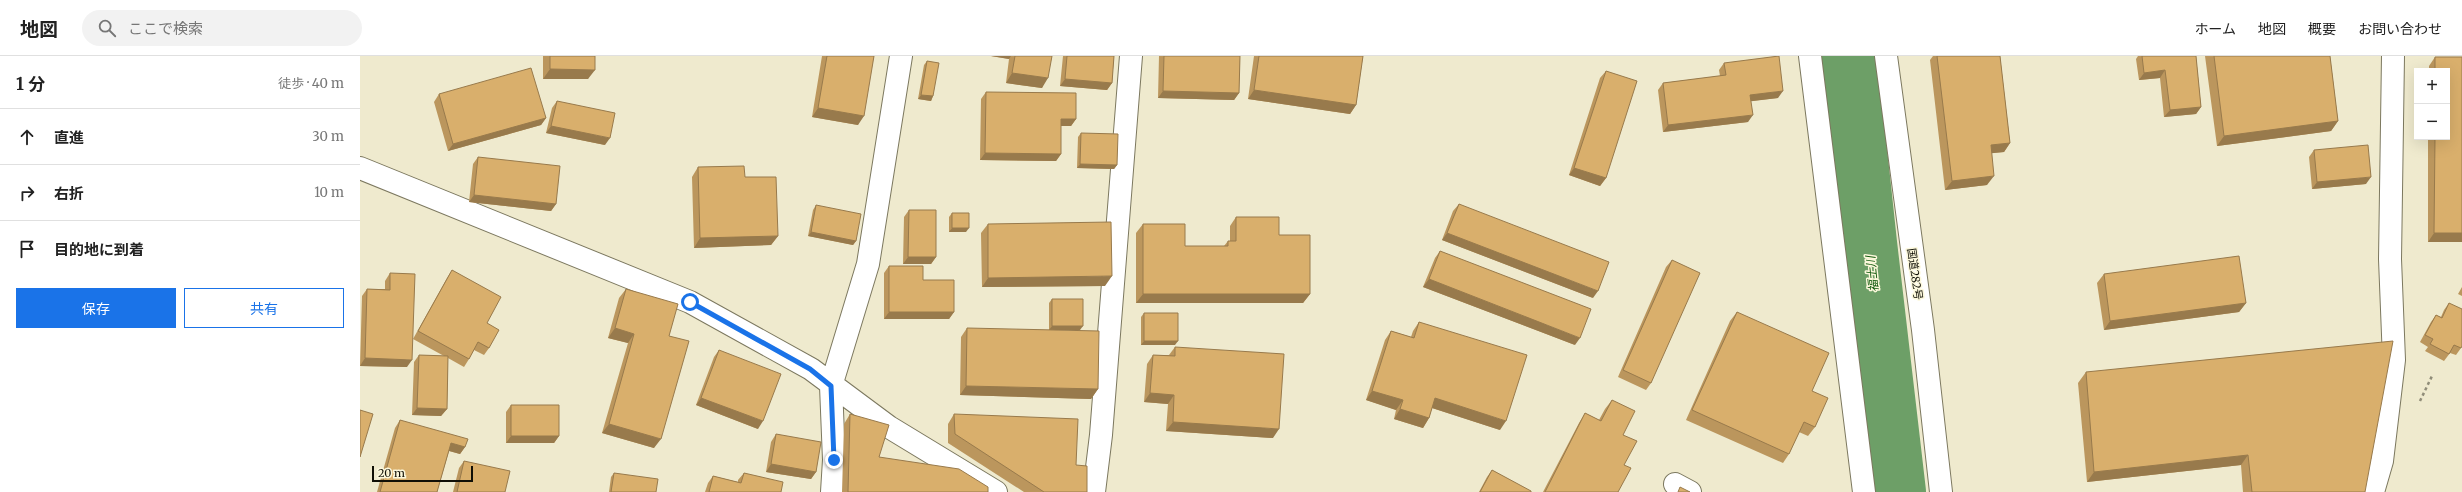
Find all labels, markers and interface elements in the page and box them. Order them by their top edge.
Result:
search box [82,10,362,46]
text: 地図 [20,17,58,41]
icon: search [96,17,118,39]
text: ここで検索 [128,19,203,38]
text: ホーム [2194,20,2236,38]
text: 地図 [2258,20,2286,38]
text: 概要 [2308,20,2336,38]
text: お問い合わせ [2358,20,2442,38]
map controls [2414,68,2450,140]
button: + [2414,68,2450,104]
text: 1 分 [16,73,45,95]
text: 徒歩 · 40 m [278,75,344,92]
button: − [2414,104,2450,140]
icon: ahead [16,126,38,148]
text: 直進 [54,128,84,147]
text: 30 m [312,128,344,145]
icon: right [16,182,38,204]
text: 右折 [54,184,84,203]
text: 10 m [314,184,344,201]
icon: arrive [16,238,38,260]
text: 目的地に到着 [54,240,144,259]
street label: 国道282号 [1904,247,1926,301]
water label: 福士川 [1862,253,1881,293]
button: 保存 [16,288,176,328]
button: 共有 [184,288,344,328]
route start [681,293,699,311]
route end [825,451,843,469]
scale bar [372,464,473,483]
text: 20 m [378,466,405,480]

